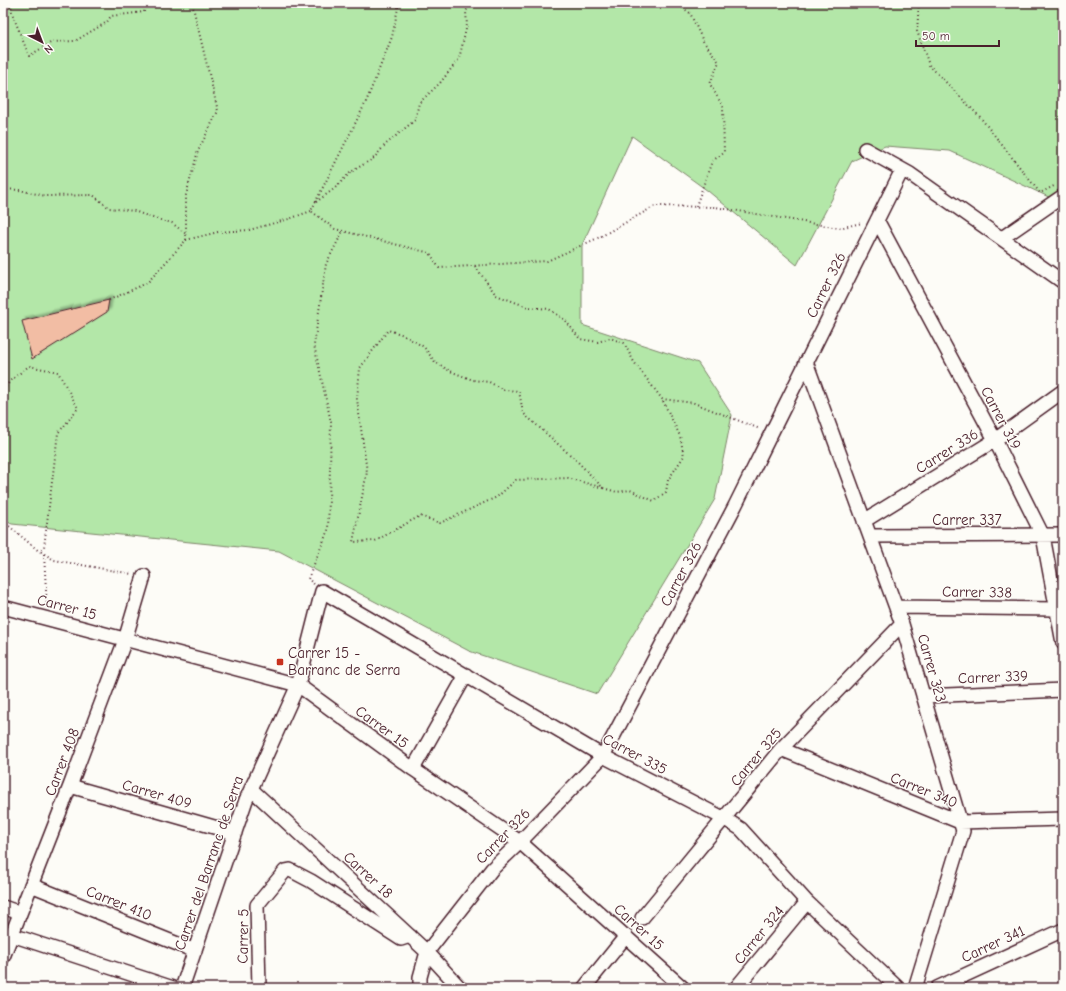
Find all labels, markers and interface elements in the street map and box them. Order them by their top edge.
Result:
north arrow [22,22,62,62]
scale bar [916,22,999,48]
text: 50 m [922,29,950,43]
text: N [41,42,55,56]
street label: Carrer 326 [802,249,850,321]
street label: Carrer 319 [977,384,1025,453]
street label: Carrer 336 [912,425,982,477]
street label: Carrer 337 [932,511,1002,529]
street label: Carrer 326 [656,539,706,609]
street label: Carrer 338 [942,582,1012,602]
street label: Carrer 15 [35,590,99,624]
street label: Carrer 323 [914,632,950,704]
place label: Carrer 15 - Barranc de Serra [288,644,401,679]
marker: Carrer 15 - Barranc de Serra [275,657,285,667]
street label: Carrer 339 [958,667,1028,687]
street label: Carrer 15 [352,702,412,752]
street label: Carrer 325 [726,724,786,790]
street label: Carrer 408 [41,726,83,798]
street label: Carrer 335 [600,730,670,778]
street label: Carrer 340 [888,768,960,812]
street label: Carrer del Barranc de Serra [171,773,247,953]
street label: Carrer 409 [120,776,194,813]
street label: Carrer 326 [472,804,534,868]
street label: Carrer 18 [340,848,396,902]
street label: Carrer 410 [83,882,155,924]
street label: Carrer 15 [610,900,668,954]
street label: Carrer 324 [730,902,788,968]
street label: Carrer 5 [234,908,252,964]
street label: Carrer 341 [958,921,1028,966]

